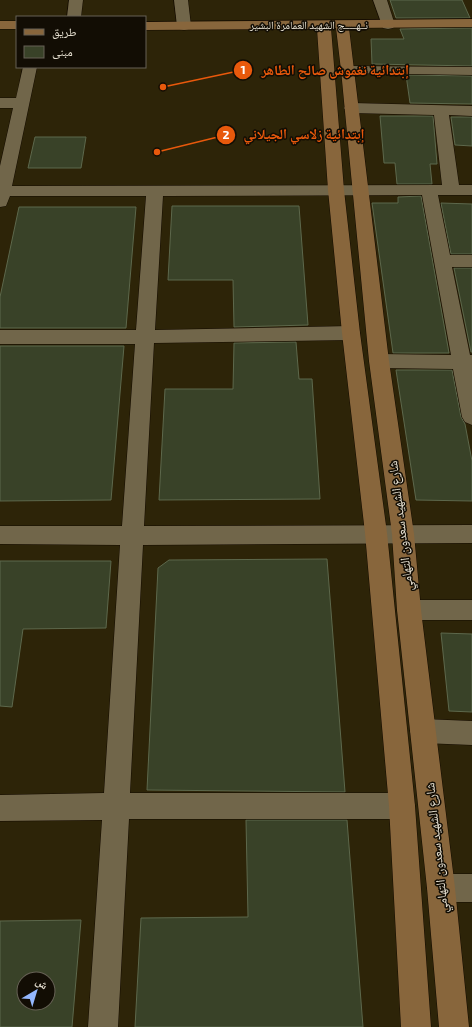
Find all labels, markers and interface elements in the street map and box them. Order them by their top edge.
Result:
legend [16,16,146,68]
street label: نــهـــــج الشهيد العمامرة البشير [249,18,368,32]
text: طريق [52,24,77,39]
text: مبنى [52,44,73,59]
callout: إبتدائية نغموش صالح الطاهر [233,57,417,83]
text: إبتدائية نغموش صالح الطاهر [260,61,409,79]
text: 1 [240,62,246,76]
callout: إبتدائية زلاسي الجيلاني [216,122,373,148]
text: إبتدائية زلاسي الجيلاني [243,125,365,145]
text: 2 [223,127,230,141]
street label: شارع الشهيد سعدون التهامي [384,460,419,592]
street label: شارع الشهيد سعدون التهامي [421,782,454,914]
north arrow [16,971,56,1011]
text: ش [33,974,51,993]

